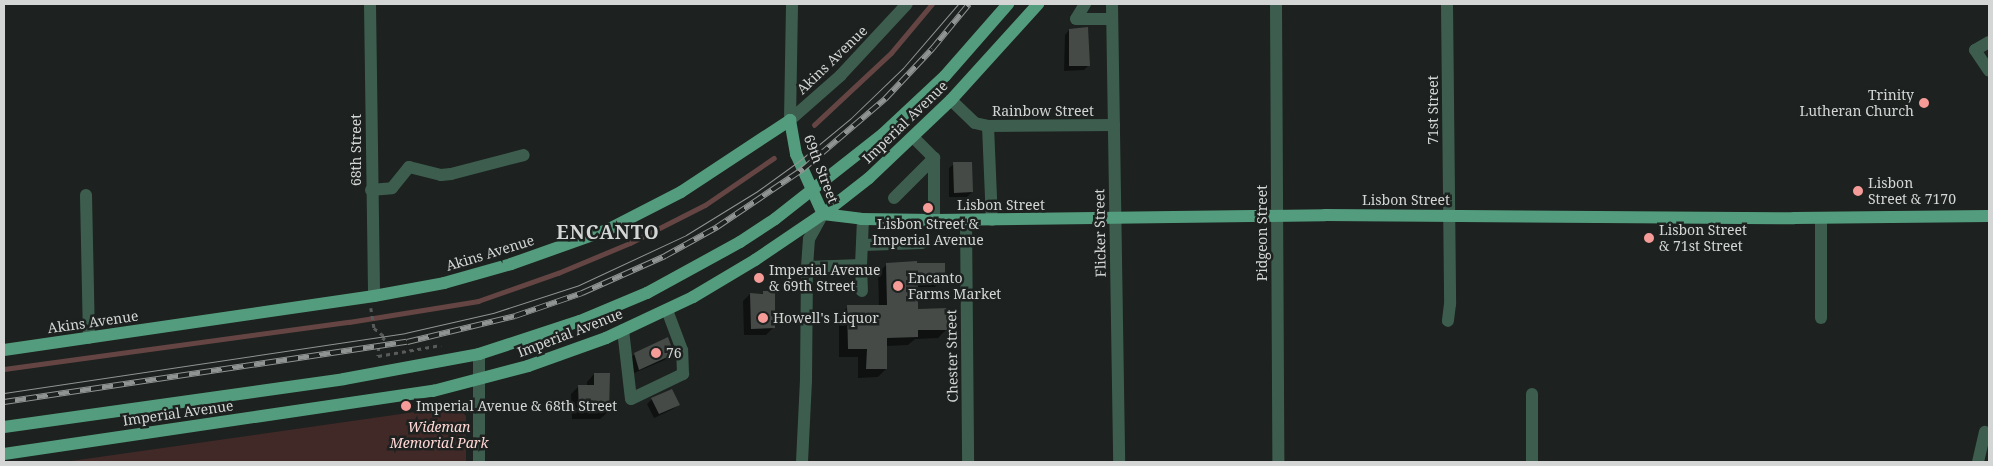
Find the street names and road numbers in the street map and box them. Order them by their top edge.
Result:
street label: Akins Avenue [793,22,871,98]
street label: 71st Street [1425,75,1441,145]
street label: Imperial Avenue [859,77,951,167]
street label: Rainbow Street [992,103,1094,119]
street label: 68th Street [348,114,364,186]
street label: 69th Street [800,132,842,206]
street label: Pidgeon Street [1254,185,1270,281]
street label: Flicker Street [1091,189,1109,277]
street label: Lisbon Street [1362,192,1450,208]
street label: Lisbon Street [957,197,1045,213]
street label: Akins Avenue [444,232,536,274]
street label: Imperial Avenue [515,305,625,361]
street label: Akins Avenue [46,307,140,337]
street label: Chester Street [943,309,961,403]
street label: Imperial Avenue [122,397,234,429]

